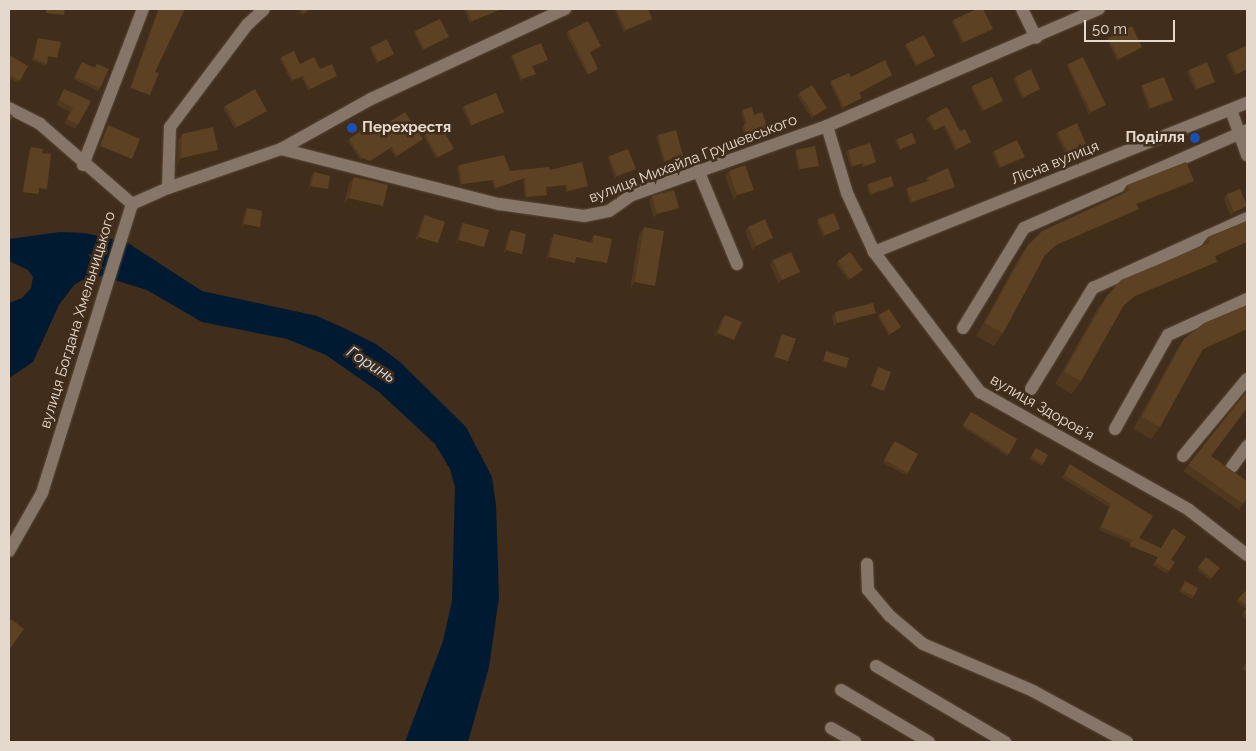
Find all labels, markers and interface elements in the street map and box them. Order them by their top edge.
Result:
scale bar [1086,10,1177,42]
text: 50 m [1092,20,1127,38]
street label: вулиця Михайла Грушевського [586,111,800,207]
place label: Перехрестя [362,119,451,137]
marker: Перехрестя [346,122,358,134]
place label: Поділля [1125,129,1185,147]
marker: Поділля [1189,132,1201,144]
street label: Лісна вулиця [1008,137,1102,189]
street label: вулиця Богдана Хмельницького [36,209,120,431]
water label: Горинь [343,343,399,387]
street label: вулиця Здоровʼя [987,371,1097,445]

